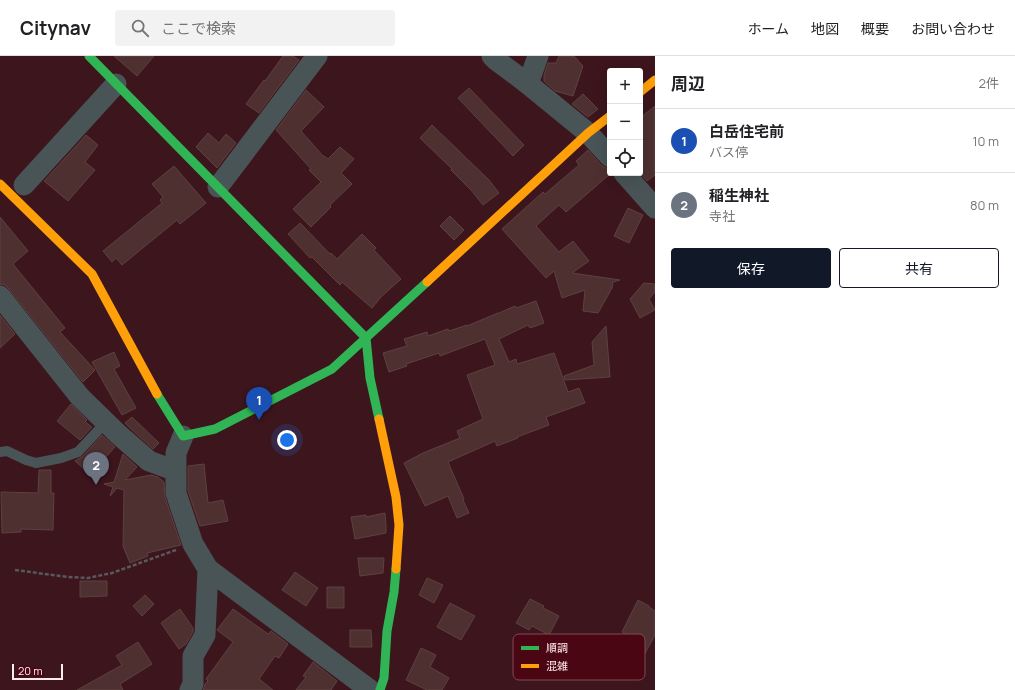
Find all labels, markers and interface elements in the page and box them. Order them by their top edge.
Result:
search box [115,10,395,46]
text: Citynav [20,15,91,41]
icon: search [129,17,151,39]
text: ここで検索 [161,18,236,39]
text: ホーム [747,19,789,38]
text: 地図 [811,19,839,38]
text: 概要 [861,19,889,38]
text: お問い合わせ [911,19,995,38]
map controls [607,68,643,176]
button: + [607,68,643,104]
text: 周辺 [671,72,705,95]
text: 2件 [979,74,999,92]
button: − [607,104,643,140]
text: 白岳住宅前 [709,121,784,142]
text: 1 [681,132,687,150]
text: 10 m [972,132,999,150]
button: locate [607,140,643,176]
text: バス停 [709,143,748,161]
text: 稲生神社 [709,185,769,206]
text: 2 [680,196,688,214]
text: 80 m [970,196,999,214]
text: 寺社 [709,207,735,225]
button: 保存 [671,248,831,288]
button: 共有 [839,248,999,288]
pin: 1 [246,387,272,420]
your location [277,430,297,450]
pin: 2 [83,452,109,485]
legend [513,634,645,680]
text: 順調 [546,640,568,655]
text: 混雑 [546,658,568,673]
scale bar [12,662,63,681]
text: 20 m [18,663,43,678]

